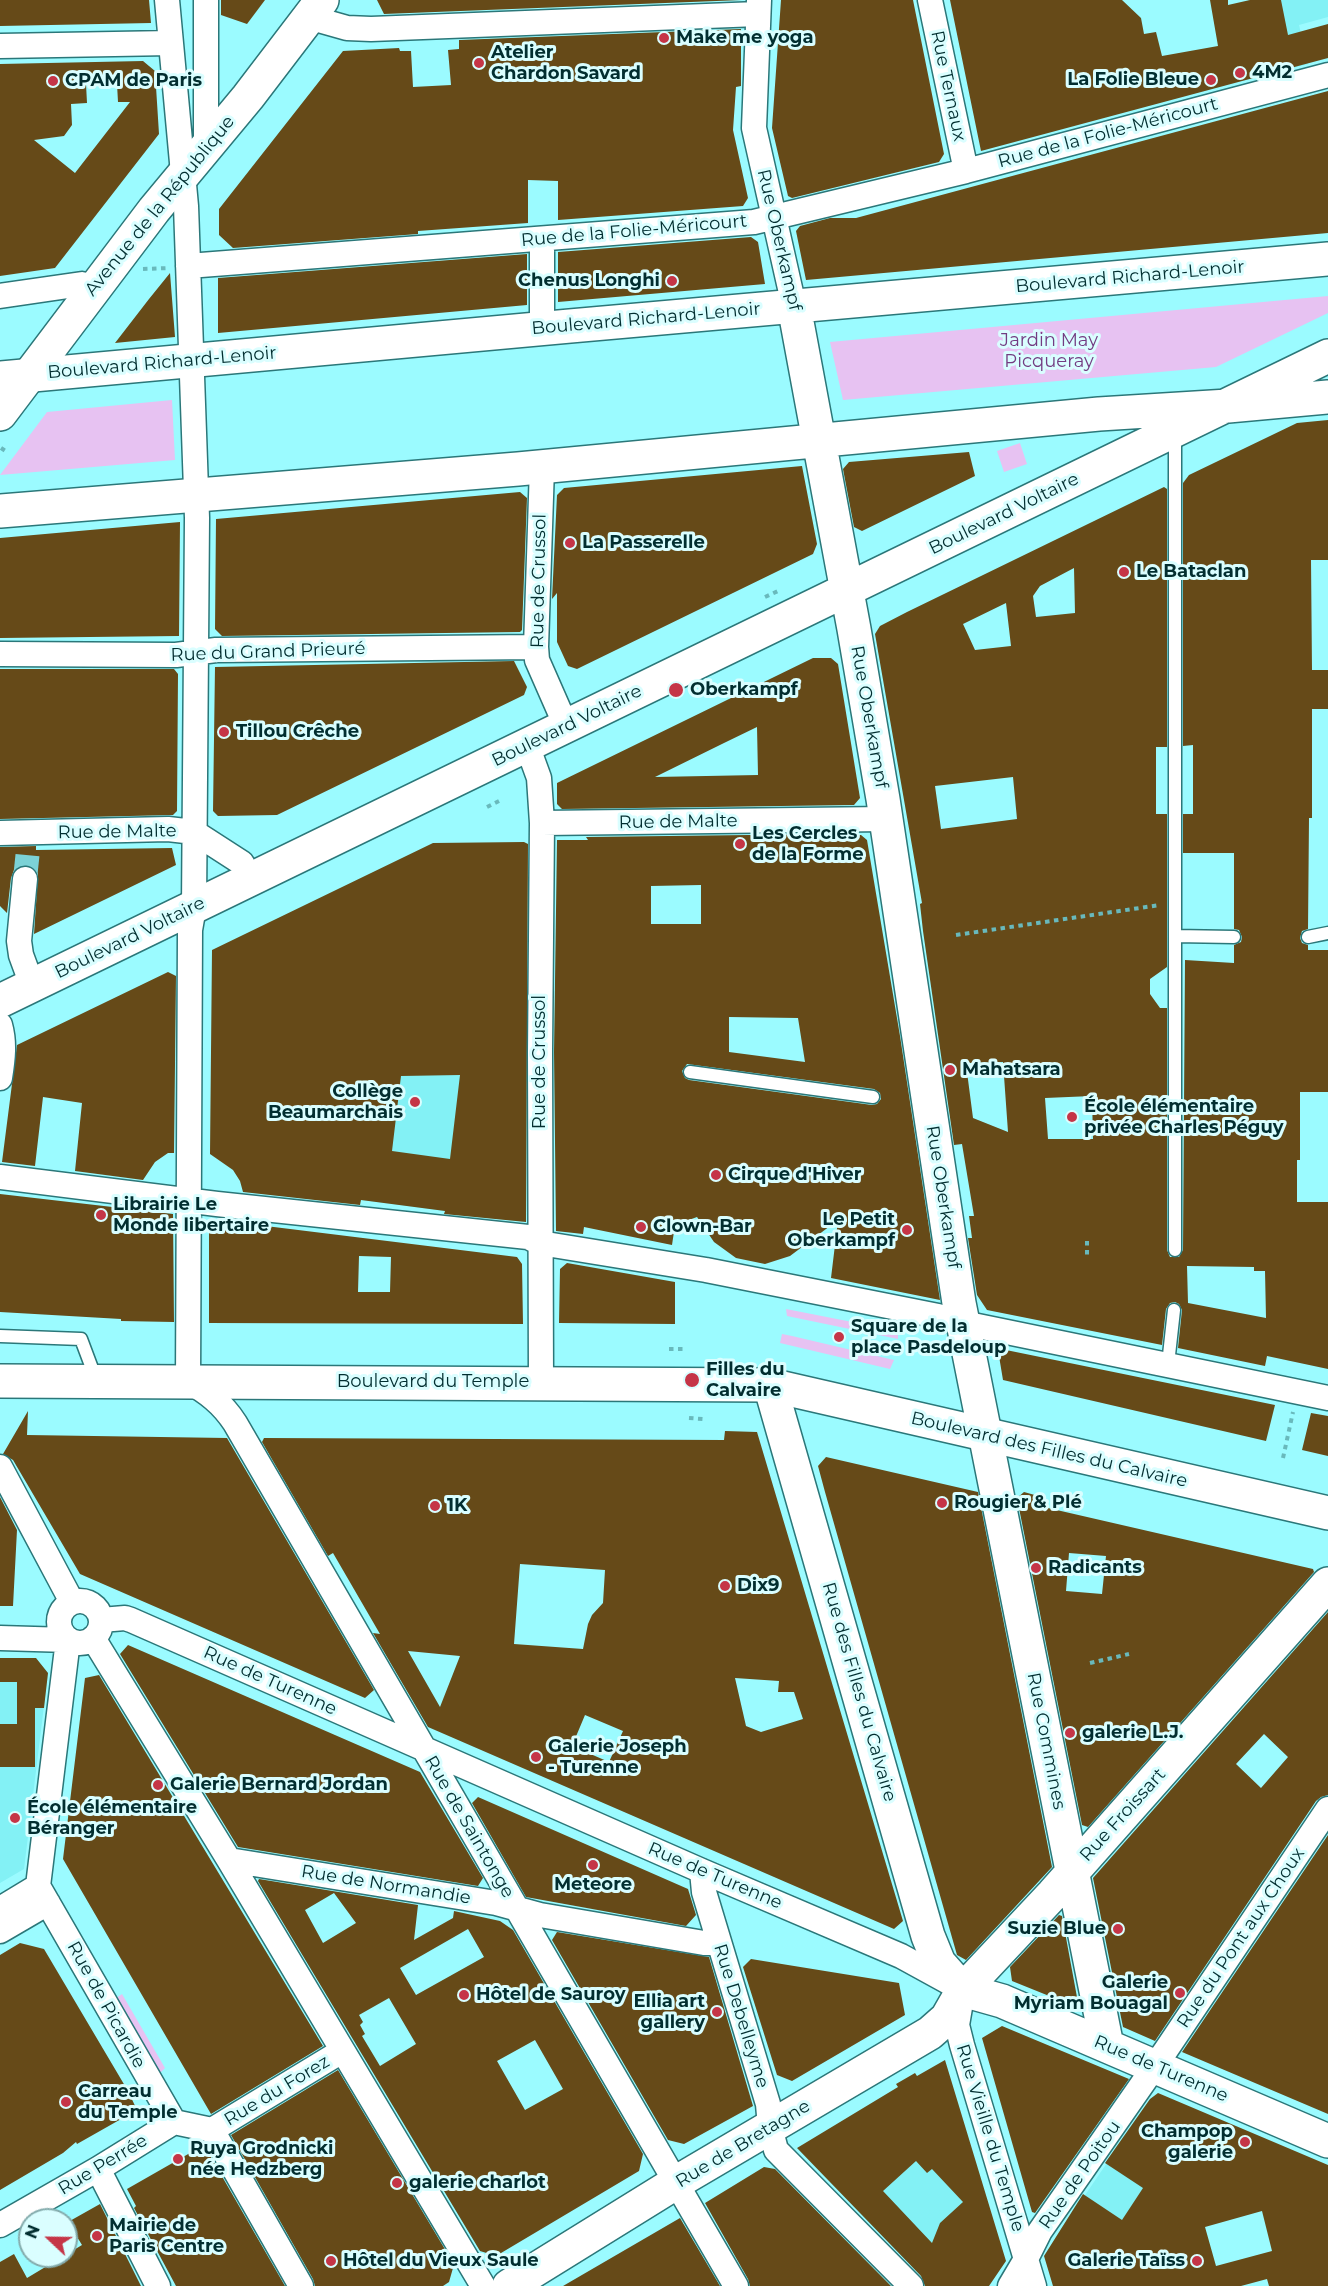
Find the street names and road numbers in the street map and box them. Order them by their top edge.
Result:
street label: Rue Ternaux [926,29,970,143]
street label: Rue de la Folie-Méricourt [996,93,1220,173]
street label: Avenue de la République [81,111,239,301]
street label: Rue Oberkampf [752,167,806,313]
street label: Rue de la Folie-Méricourt [520,210,748,252]
street label: Boulevard Richard-Lenoir [1015,256,1245,298]
street label: Boulevard Richard-Lenoir [531,298,761,340]
street label: Boulevard Richard-Lenoir [47,342,277,384]
street label: Boulevard Voltaire [925,468,1083,560]
street label: Rue de Crussol [527,514,551,648]
street label: Rue du Grand Prieuré [170,638,366,666]
street label: Rue Oberkampf [846,644,892,790]
street label: Boulevard Voltaire [488,680,646,772]
street label: Rue de Malte [618,810,738,834]
street label: Rue de Malte [57,820,177,844]
street label: Boulevard Voltaire [51,892,209,984]
street label: Rue de Crussol [529,995,551,1129]
street label: Rue Oberkampf [921,1124,965,1270]
street label: Boulevard du Temple [337,1371,529,1393]
street label: Boulevard des Filles du Calvaire [909,1408,1189,1492]
street label: Rue des Filles du Calvaire [817,1580,901,1804]
street label: Rue de Turenne [200,1642,340,1720]
street label: Rue Commines [1022,1671,1070,1811]
street label: Rue de Saintonge [419,1752,519,1902]
street label: Rue Froissart [1075,1764,1171,1866]
street label: Rue de Turenne [645,1838,785,1914]
street label: Rue du Pont aux Choux [1173,1844,1309,2032]
street label: Rue de Normandie [300,1861,472,1909]
street label: Rue de Picardie [62,1938,150,2072]
street label: Rue Debelleyme [709,1941,773,2091]
street label: Rue de Turenne [1091,2031,1231,2107]
street label: Rue Vieille du Temple [951,2042,1029,2234]
street label: Rue du Forez [220,2051,334,2131]
street label: Rue de Bretagne [672,2095,814,2193]
street label: Rue de Poitou [1035,2117,1125,2233]
street label: Rue Perrée [55,2130,151,2200]

